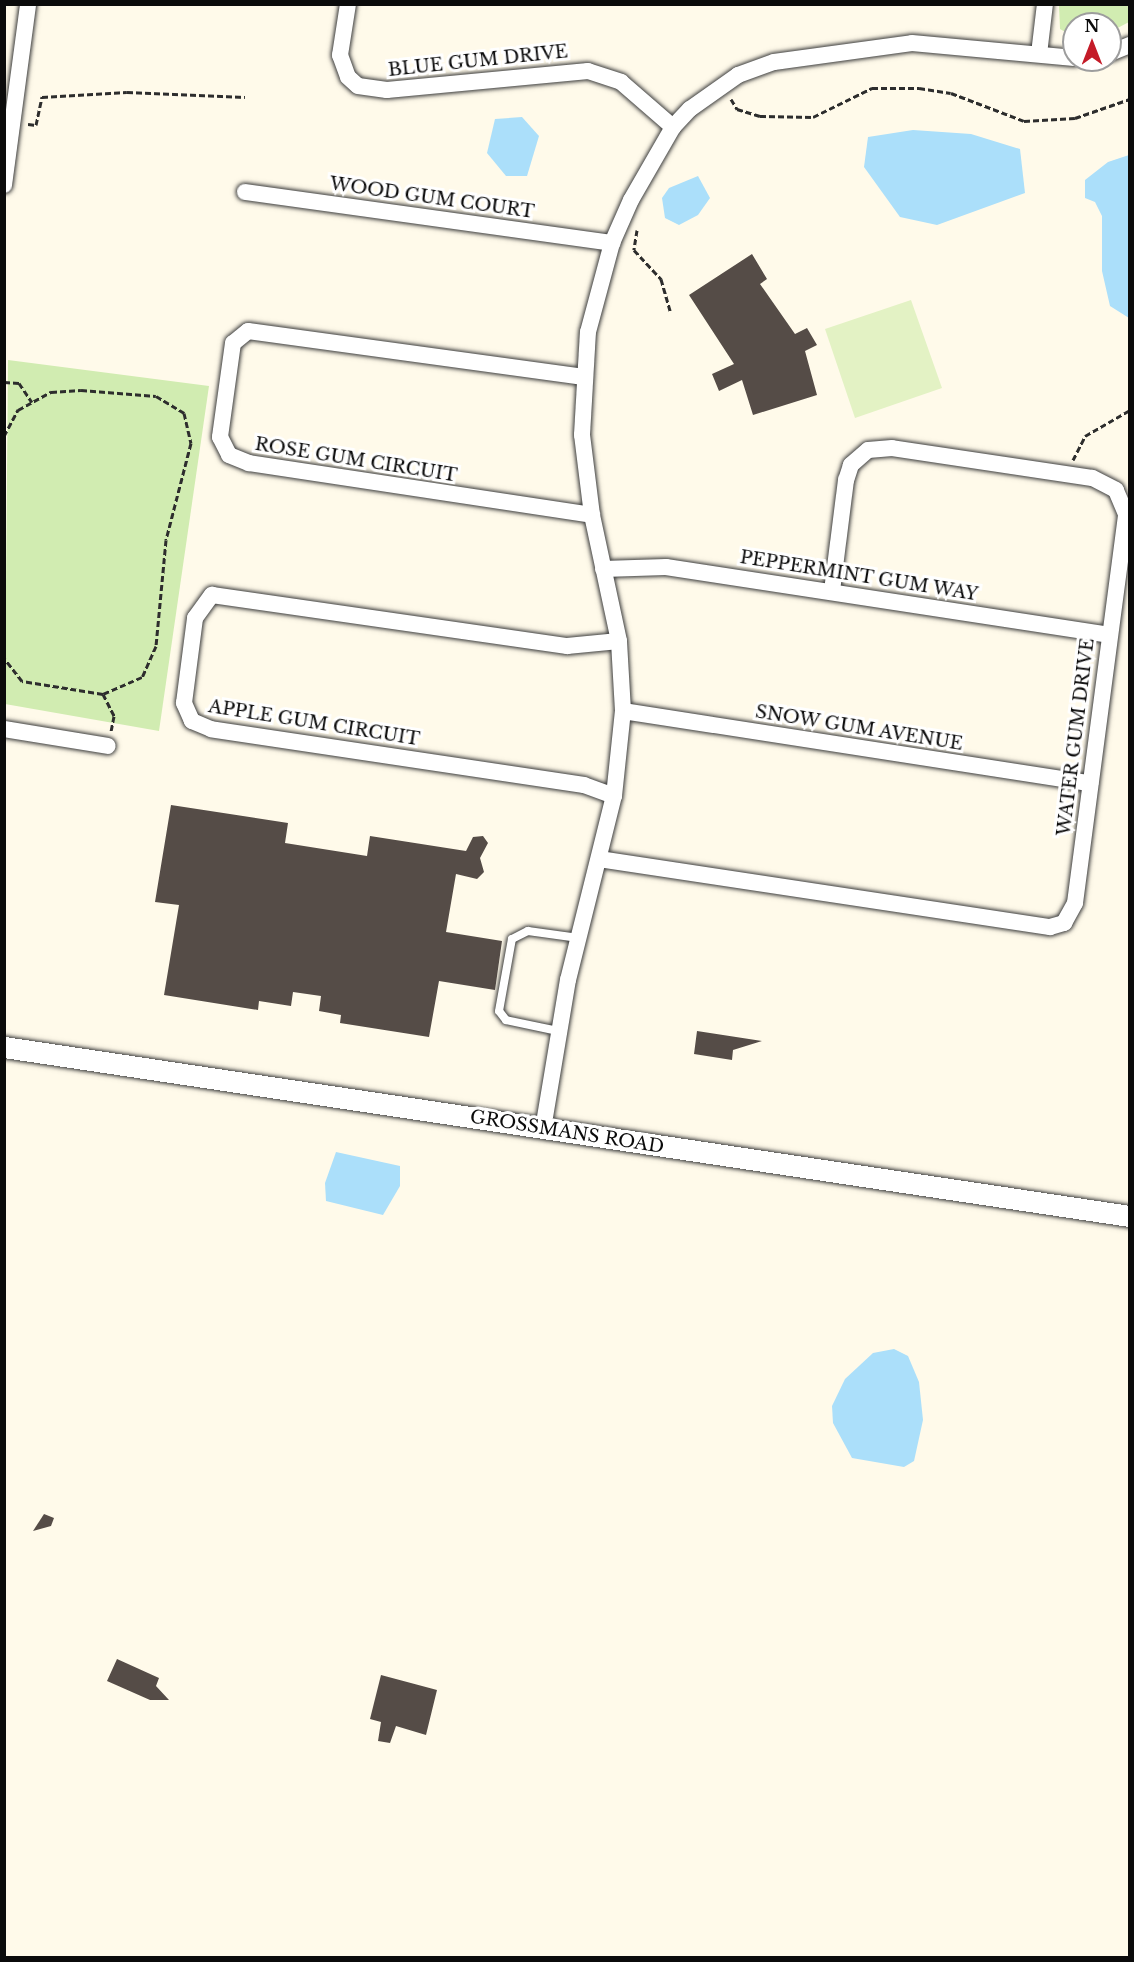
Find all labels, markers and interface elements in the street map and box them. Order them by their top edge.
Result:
north arrow [1062,12,1122,72]
text: N [1084,16,1100,36]
street label: BLUE GUM DRIVE [387,41,569,81]
street label: WOOD GUM COURT [328,173,536,223]
street label: ROSE GUM CIRCUIT [253,433,459,487]
street label: PEPPERMINT GUM WAY [738,546,980,606]
street label: WATER GUM DRIVE [1053,637,1099,837]
street label: APPLE GUM CIRCUIT [207,696,421,750]
street label: SNOW GUM AVENUE [753,701,965,755]
street label: GROSSMANS ROAD [468,1106,666,1158]

